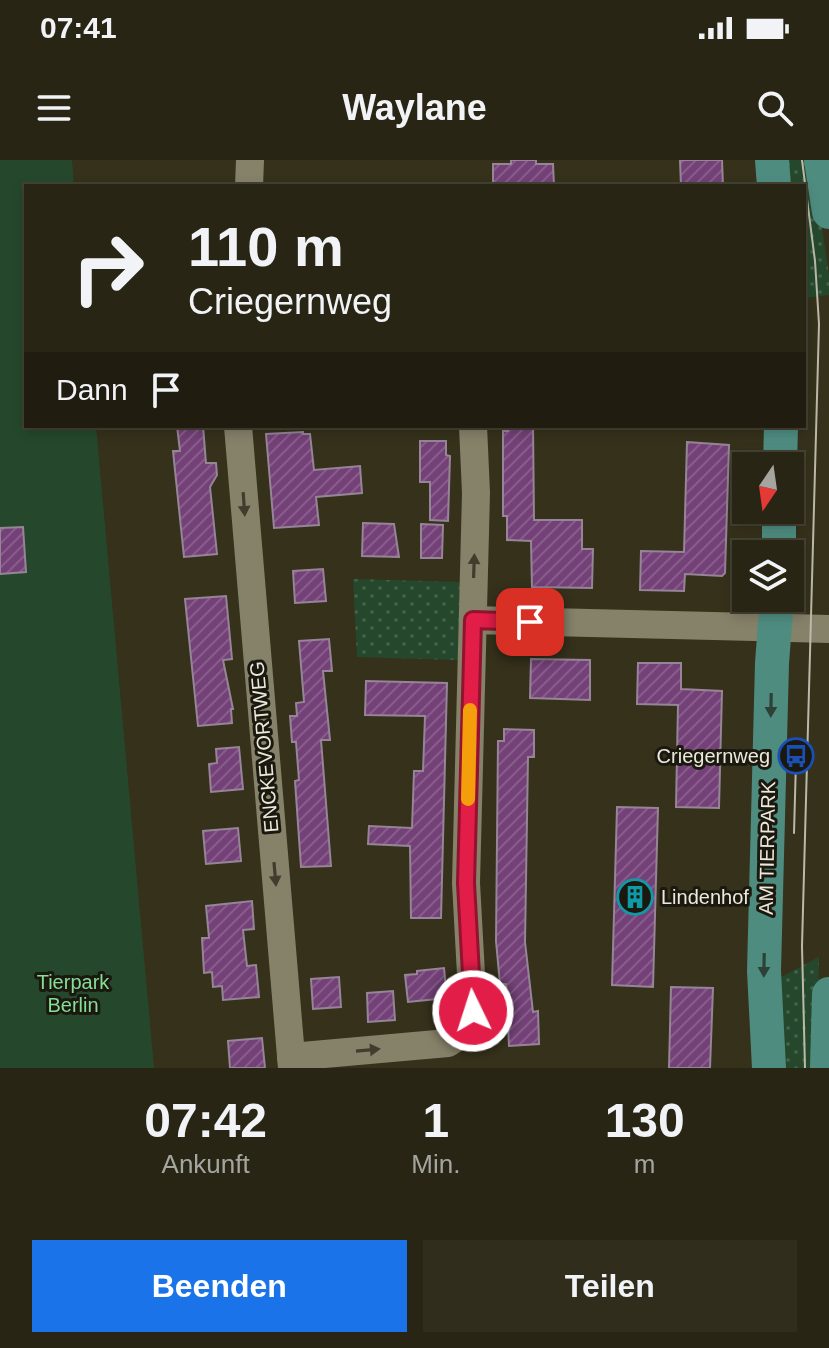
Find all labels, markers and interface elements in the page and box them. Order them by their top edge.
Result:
text: 07:41 [40,11,117,44]
icon: menu [32,86,76,130]
icon: search [753,86,797,130]
text: Waylane [342,87,487,128]
text: 110 m [188,215,344,278]
icon: right [56,216,160,320]
text: Criegernweg [188,281,392,322]
icon: arrive [144,368,188,412]
text: Dann [56,373,128,406]
north arrow [732,452,804,524]
map controls [732,452,804,612]
one-way arrow [238,492,251,517]
button: layers [732,540,804,612]
one-way arrow [468,553,481,578]
pin [496,588,564,656]
icon: arrive [508,600,552,644]
street label: ENCKEVORTWEG [246,660,282,834]
one-way arrow [764,693,777,718]
bus stop icon: Criegernweg [777,737,815,775]
place label: Criegernweg [657,745,770,767]
street label: AM TIERPARK [755,780,779,915]
one-way arrow [269,862,282,887]
building icon: Lindenhof [616,878,654,916]
place label: Lindenhof [661,886,749,908]
one-way arrow [758,953,770,978]
position arrow [431,969,515,1053]
park label: Tierpark Berlin [37,971,110,1016]
one-way arrow [356,1043,381,1056]
text: 07:42 [144,1094,267,1147]
text: 1 [422,1094,449,1147]
text: 130 [605,1094,685,1147]
text: Ankunft [162,1149,250,1179]
text: Min. [411,1149,460,1179]
text: m [634,1149,656,1179]
button: Beenden [32,1240,407,1332]
button: Teilen [423,1240,797,1332]

